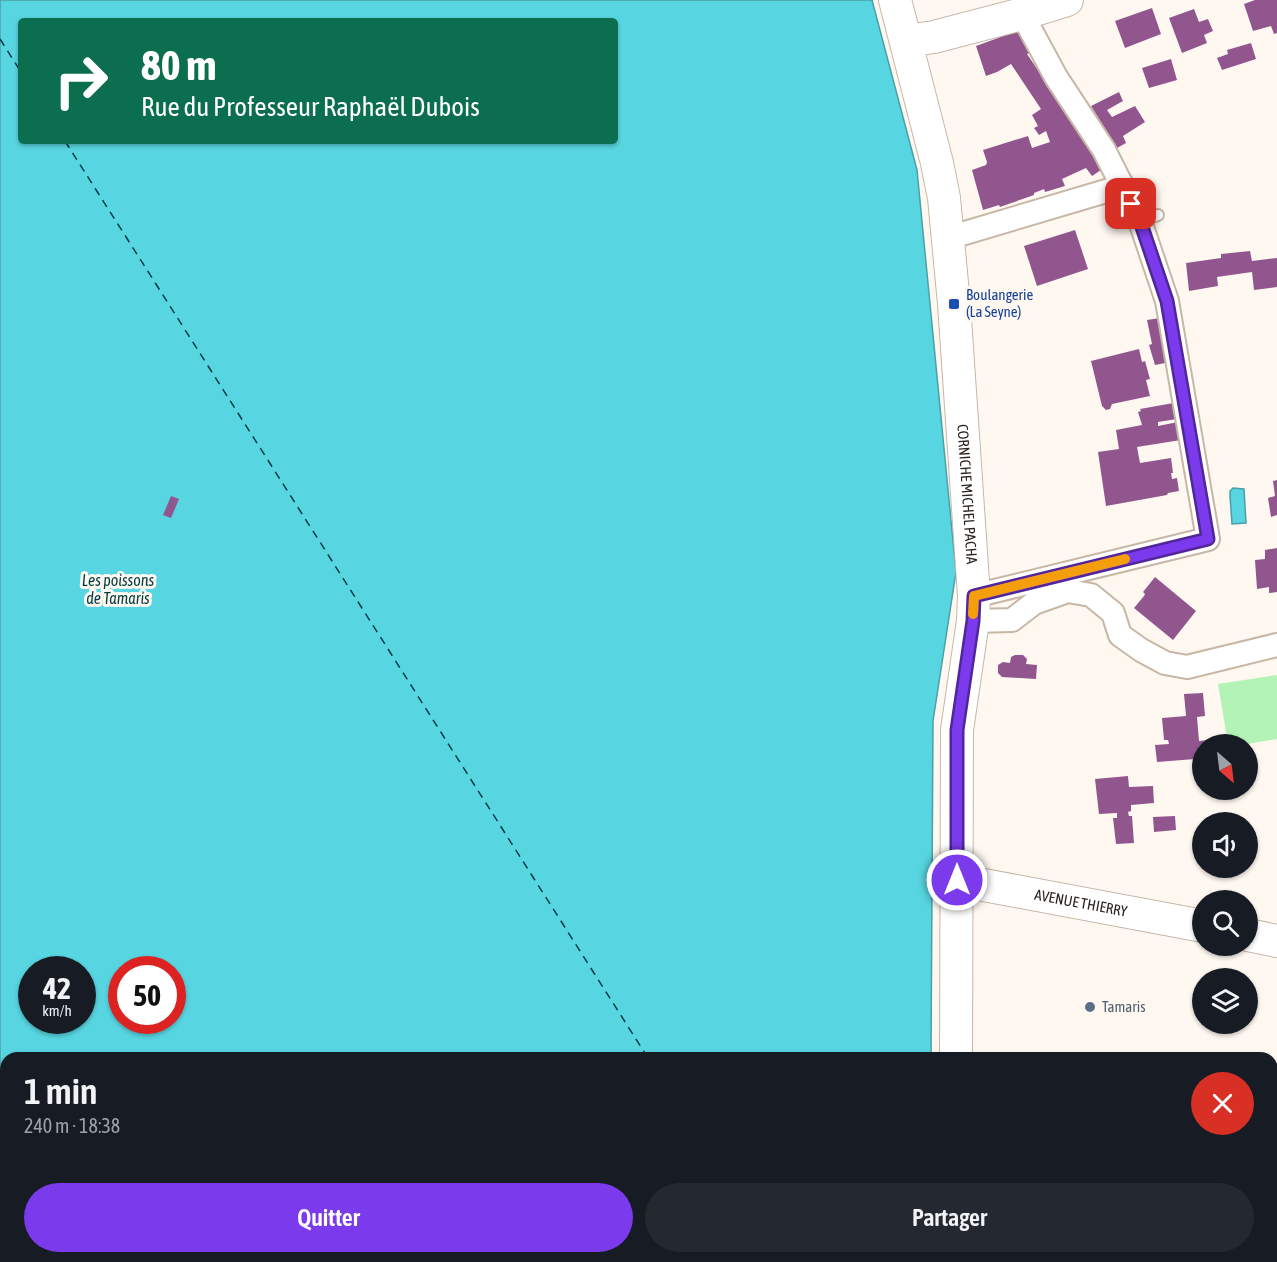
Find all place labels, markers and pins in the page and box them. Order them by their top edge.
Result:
pin [1105,178,1156,229]
place label: Boulangerie (La Seyne) [966,286,1033,320]
marker: Boulangerie (La Seyne) [947,297,961,311]
place label: Tamaris [1102,998,1145,1015]
marker: Tamaris [1083,1000,1097,1014]

